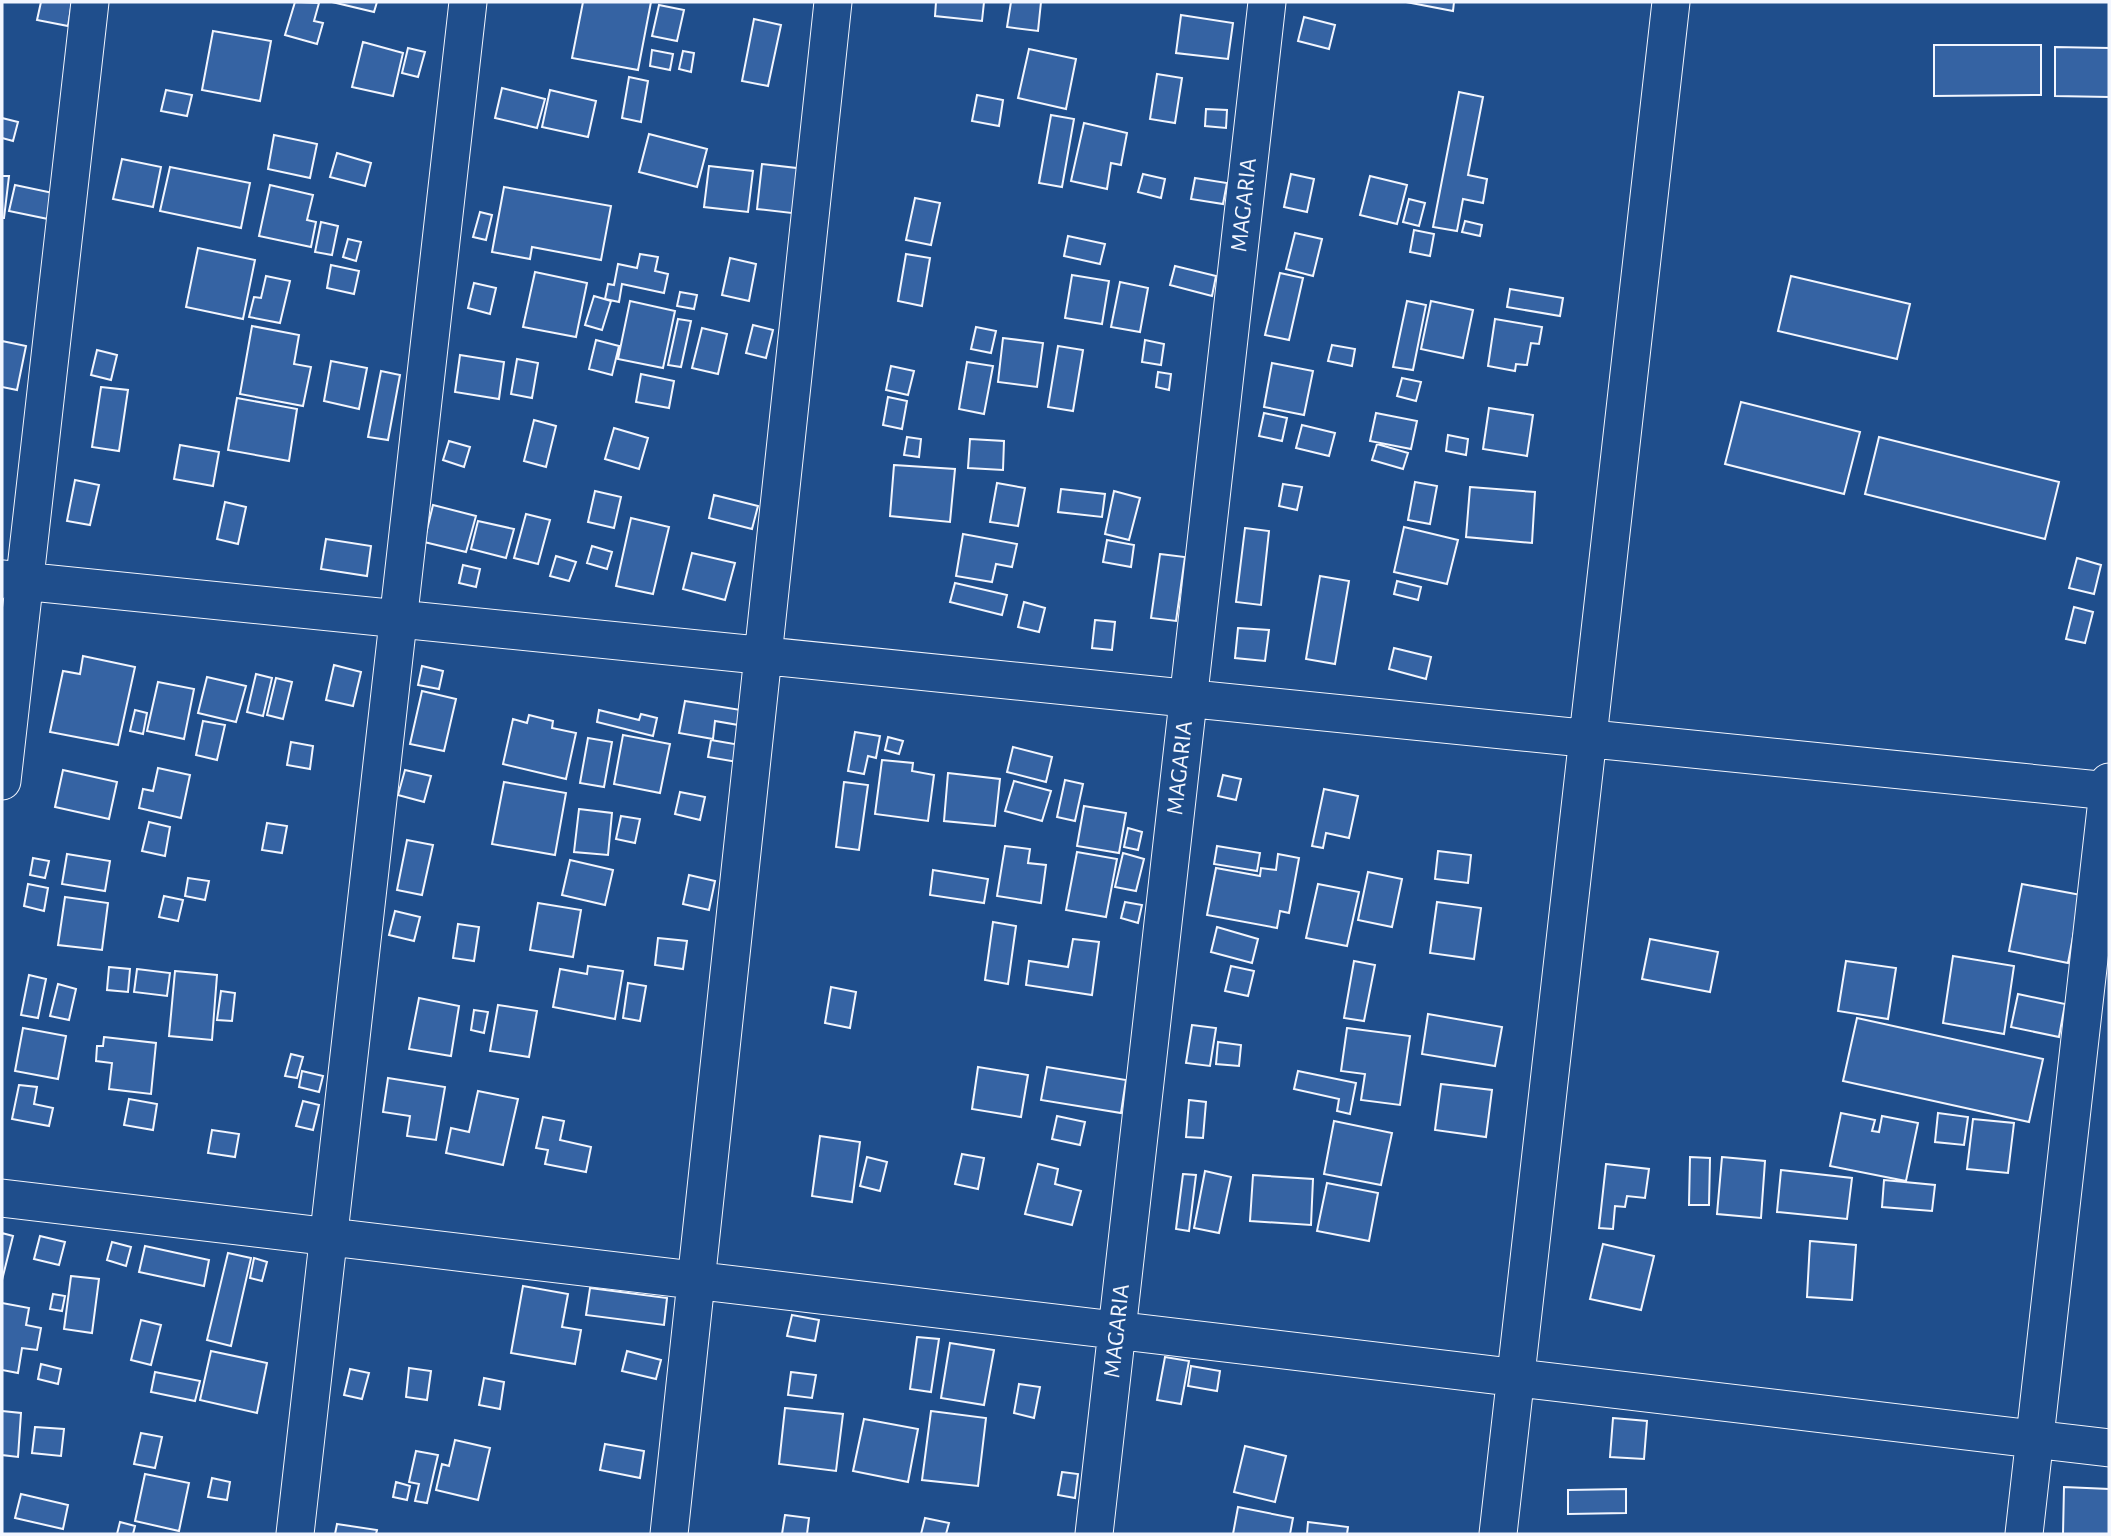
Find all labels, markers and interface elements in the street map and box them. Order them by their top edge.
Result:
street label: MAGARIA [1227,157,1261,253]
street label: MAGARIA [1163,720,1197,816]
street label: MAGARIA [1100,1283,1134,1379]

